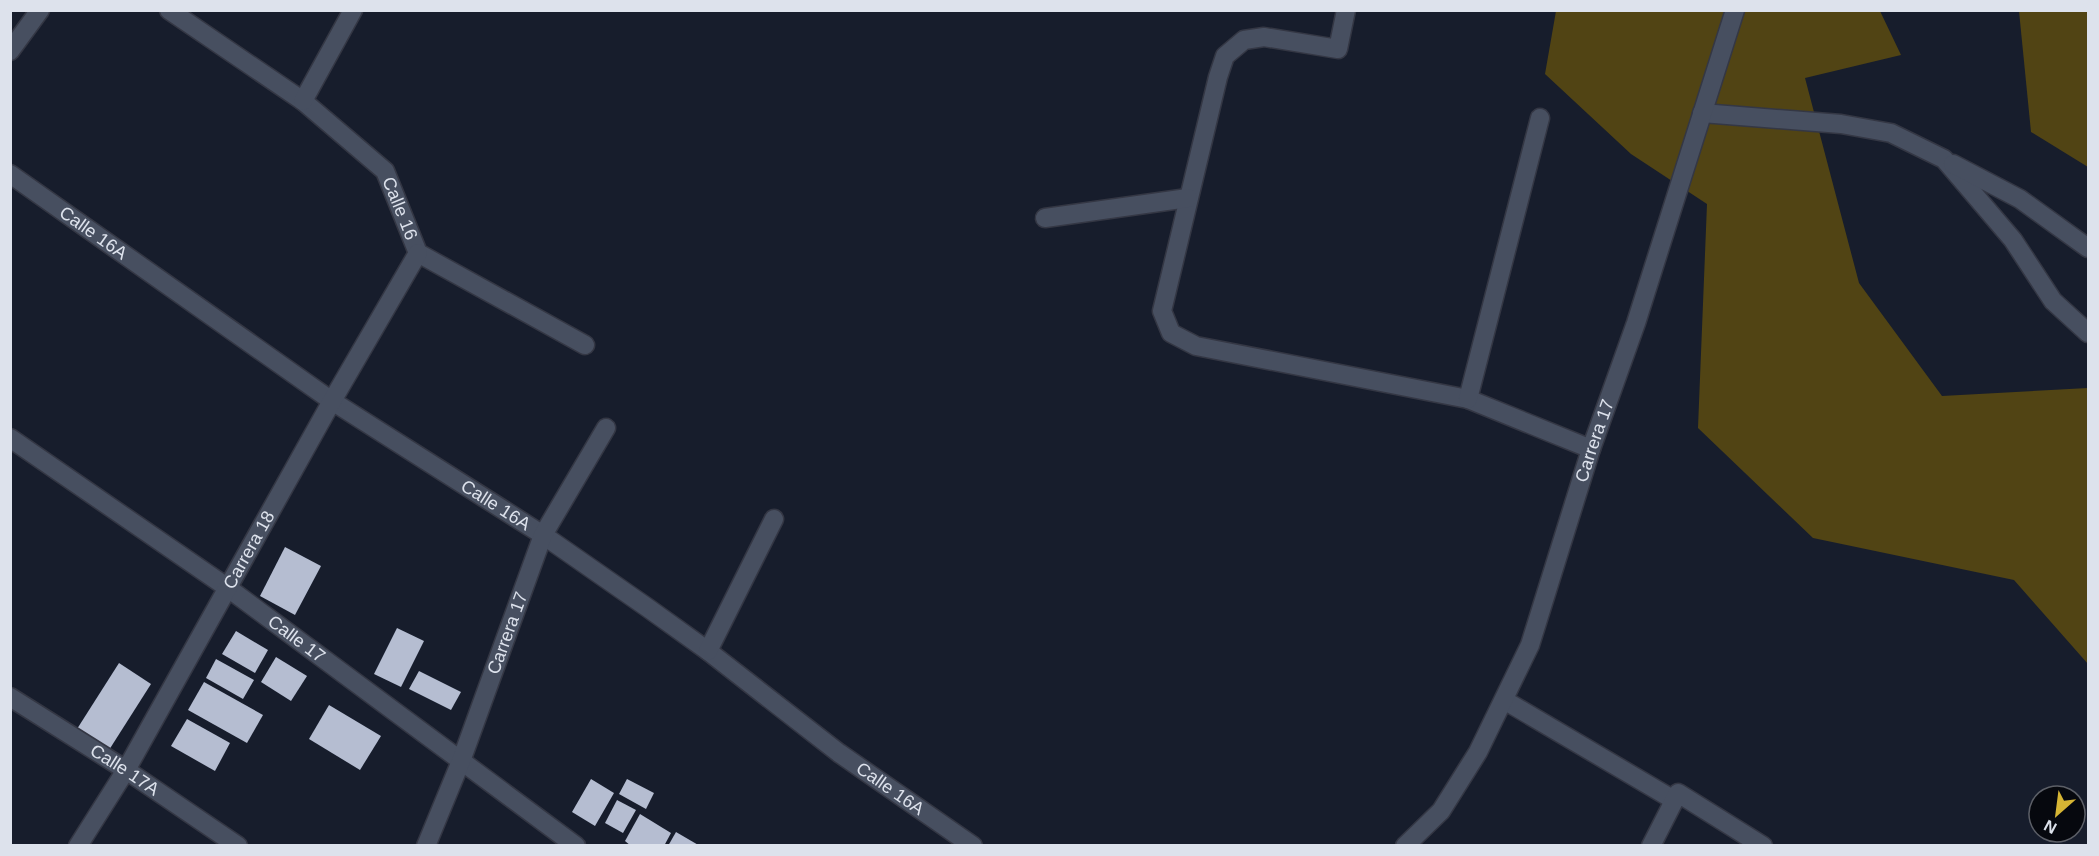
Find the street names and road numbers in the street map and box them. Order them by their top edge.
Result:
street label: Calle 16 [378,174,422,243]
street label: Calle 16A [56,202,131,263]
street label: Carrera 17 [1571,397,1618,485]
street label: Calle 16A [457,476,534,534]
street label: Carrera 18 [219,507,279,592]
street label: Carrera 17 [483,589,531,677]
street label: Calle 17 [264,611,329,667]
street label: Calle 17A [87,740,163,800]
street label: Calle 16A [852,758,928,819]

